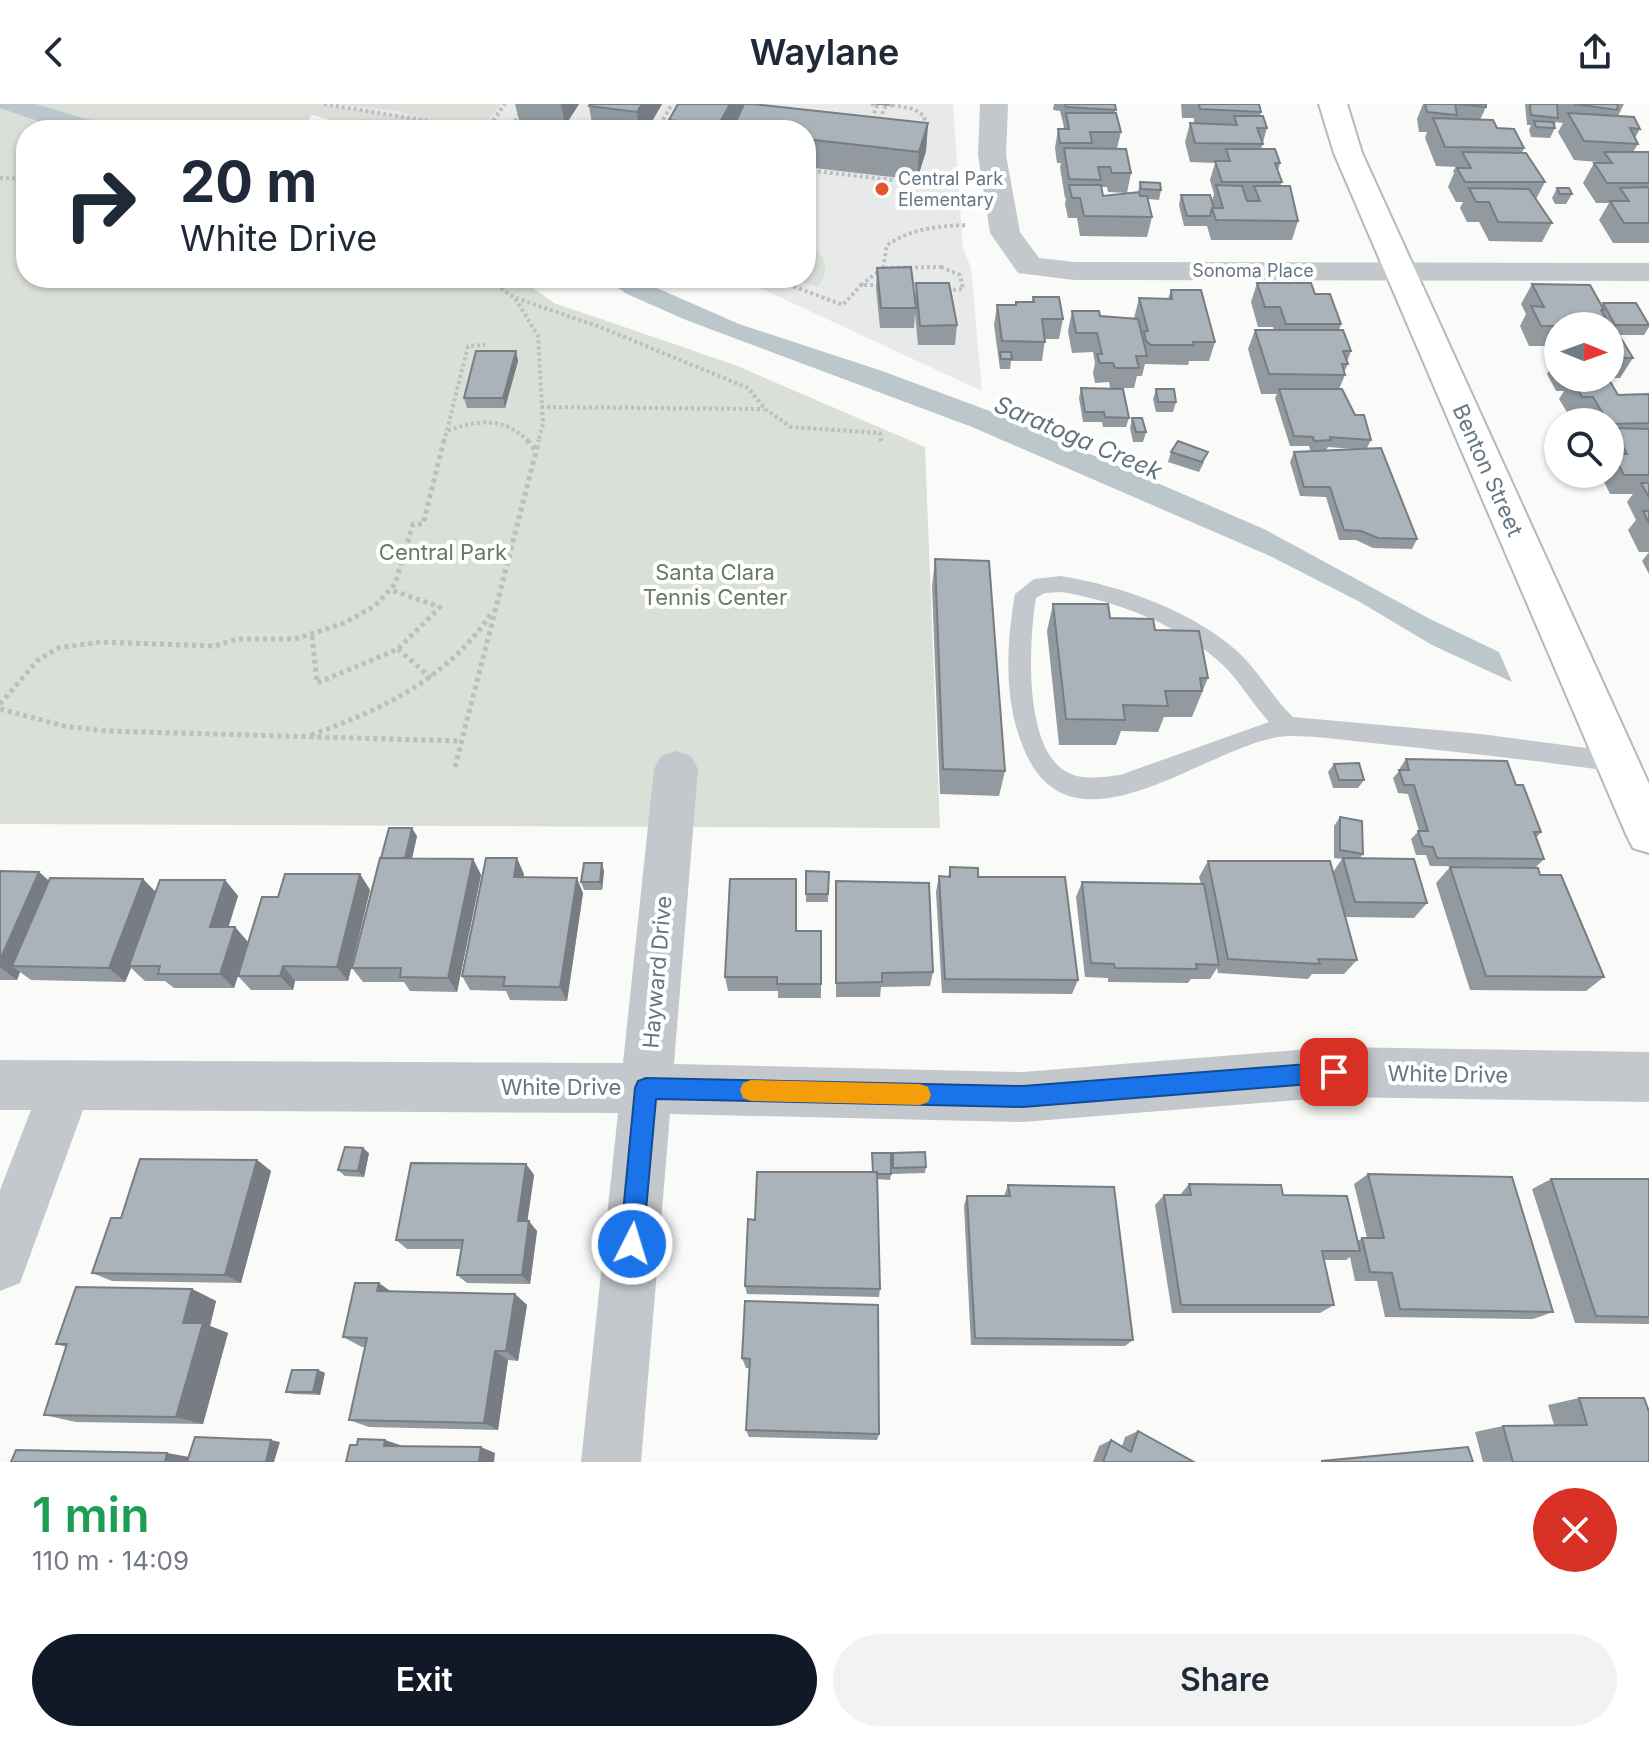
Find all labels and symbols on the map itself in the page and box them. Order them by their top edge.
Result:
place label: Central Park Elementary [898,168,1003,210]
marker: Central Park Elementary [873,180,891,198]
street label: Sonoma Place [1192,260,1314,281]
north arrow [1544,312,1624,392]
water label: Saratoga Creek [990,389,1167,486]
street label: Benton Street [1447,400,1529,540]
park label: Central Park [379,539,507,565]
park label: Santa Clara Tennis Center [643,559,787,610]
street label: Hayward Drive [637,895,677,1049]
pin [1300,1038,1368,1106]
street label: White Drive [1387,1060,1509,1088]
street label: White Drive [501,1074,621,1100]
position arrow [590,1202,674,1286]

